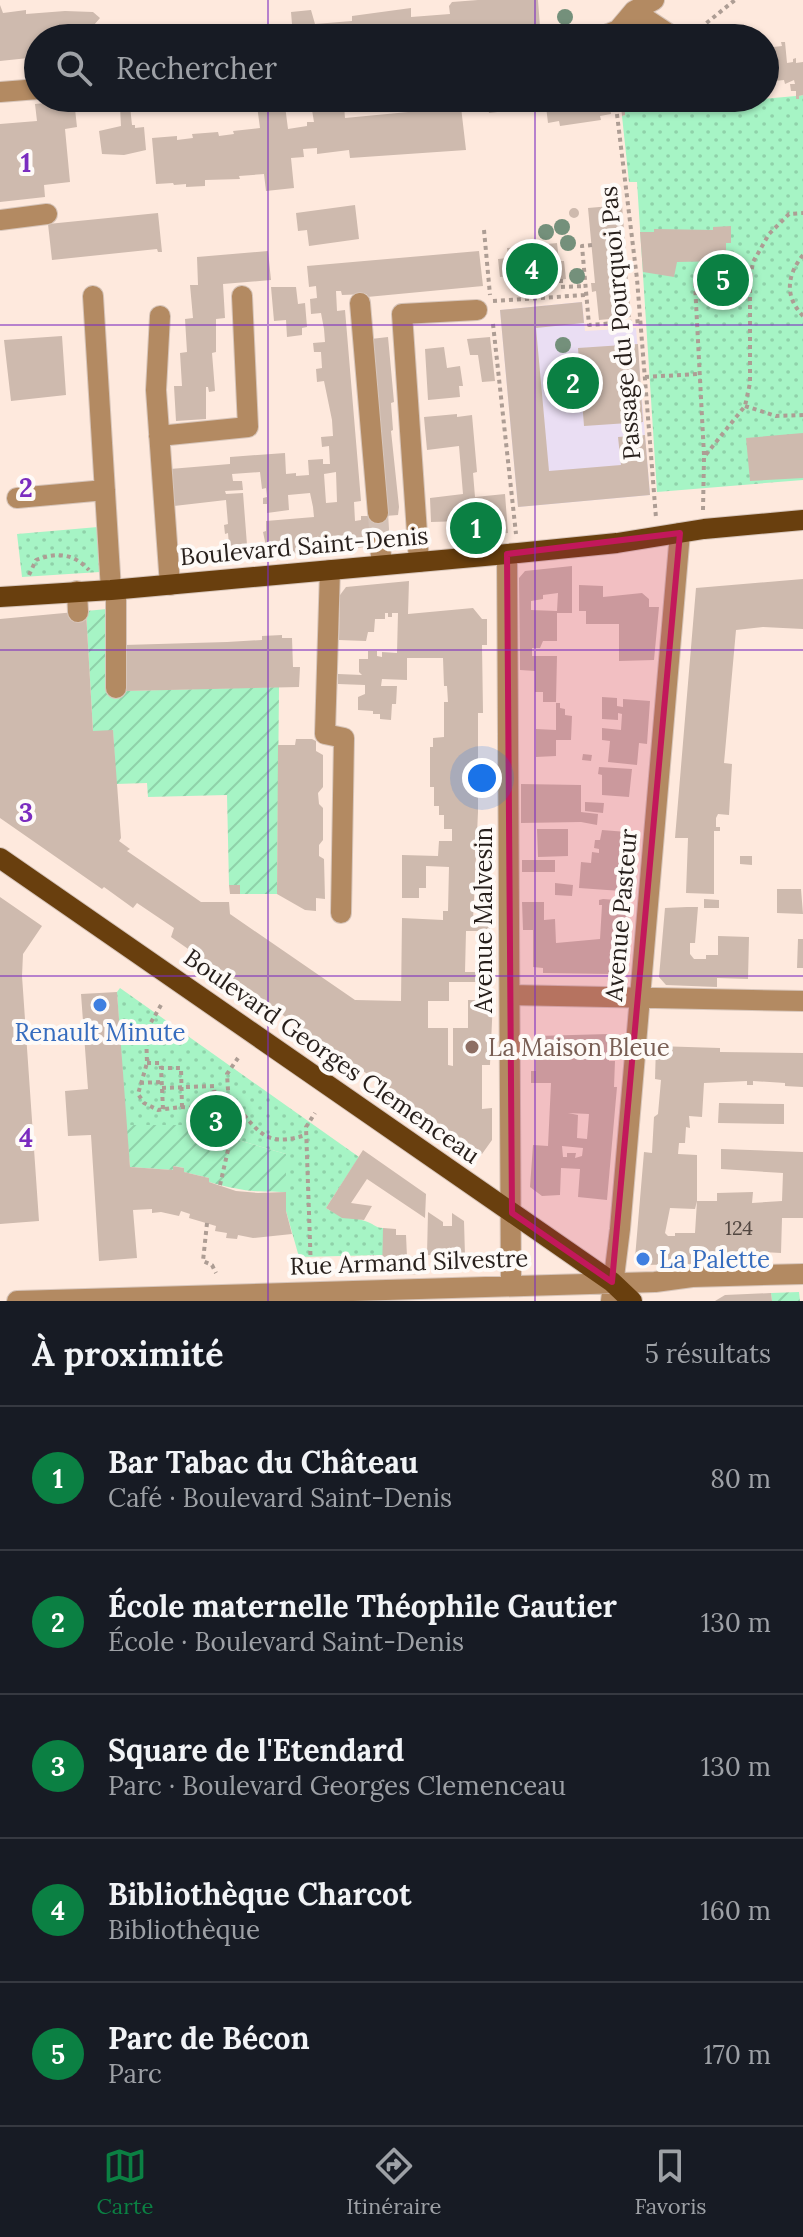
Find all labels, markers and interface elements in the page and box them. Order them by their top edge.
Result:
search box [24,24,779,112]
icon: search [52,46,96,90]
text: Rechercher [116,49,277,87]
text: 1 [21,146,31,179]
street label: Passage du Pourquoi Pas [593,185,647,461]
pin: 4 [506,239,558,299]
pin: 5 [697,250,749,310]
pin: 2 [547,353,599,413]
text: 2 [19,471,33,504]
pin: 1 [450,498,502,558]
street label: Boulevard Saint-Denis [179,520,429,572]
your location [462,758,502,798]
text: 3 [19,796,33,829]
street label: Avenue Malvesin [468,827,499,1014]
street label: Avenue Pasteur [598,827,644,1003]
street label: Boulevard Georges Clemenceau [178,942,486,1170]
marker: Renault Minute [91,996,109,1014]
place label: Renault Minute [14,1017,186,1048]
place label: La Maison Bleue [488,1032,670,1063]
marker: La Maison Bleue [463,1038,481,1056]
pin: 3 [190,1091,242,1151]
text: 4 [19,1121,33,1154]
house number: 124 [725,1215,753,1240]
street label: Rue Armand Silvestre [289,1242,529,1282]
place label: La Palette [659,1244,770,1275]
marker: La Palette [634,1250,652,1268]
text: À proximité [32,1332,223,1375]
text: 5 résultats [645,1337,771,1370]
text: Bar Tabac du Château [108,1443,418,1481]
text: 1 [53,1462,63,1495]
text: 80 m [710,1462,771,1495]
text: Café · Boulevard Saint-Denis [108,1481,452,1514]
text: École maternelle Théophile Gautier [108,1587,617,1625]
text: 2 [51,1606,65,1639]
text: 130 m [701,1606,771,1639]
text: École · Boulevard Saint-Denis [108,1625,464,1658]
text: Square de l'Etendard [108,1731,404,1769]
text: 3 [51,1750,65,1783]
text: 130 m [701,1750,771,1783]
text: Parc · Boulevard Georges Clemenceau [108,1769,566,1802]
text: Bibliothèque Charcot [108,1875,411,1913]
text: 4 [51,1894,65,1927]
text: 160 m [700,1894,771,1927]
text: Bibliothèque [108,1913,260,1946]
text: Parc de Bécon [108,2019,310,2057]
text: 5 [51,2038,65,2071]
text: 170 m [703,2038,771,2071]
text: Parc [108,2057,162,2090]
tab: Carte [96,2144,153,2220]
tab: Itinéraire [346,2144,442,2220]
tab: Favoris [634,2144,707,2220]

